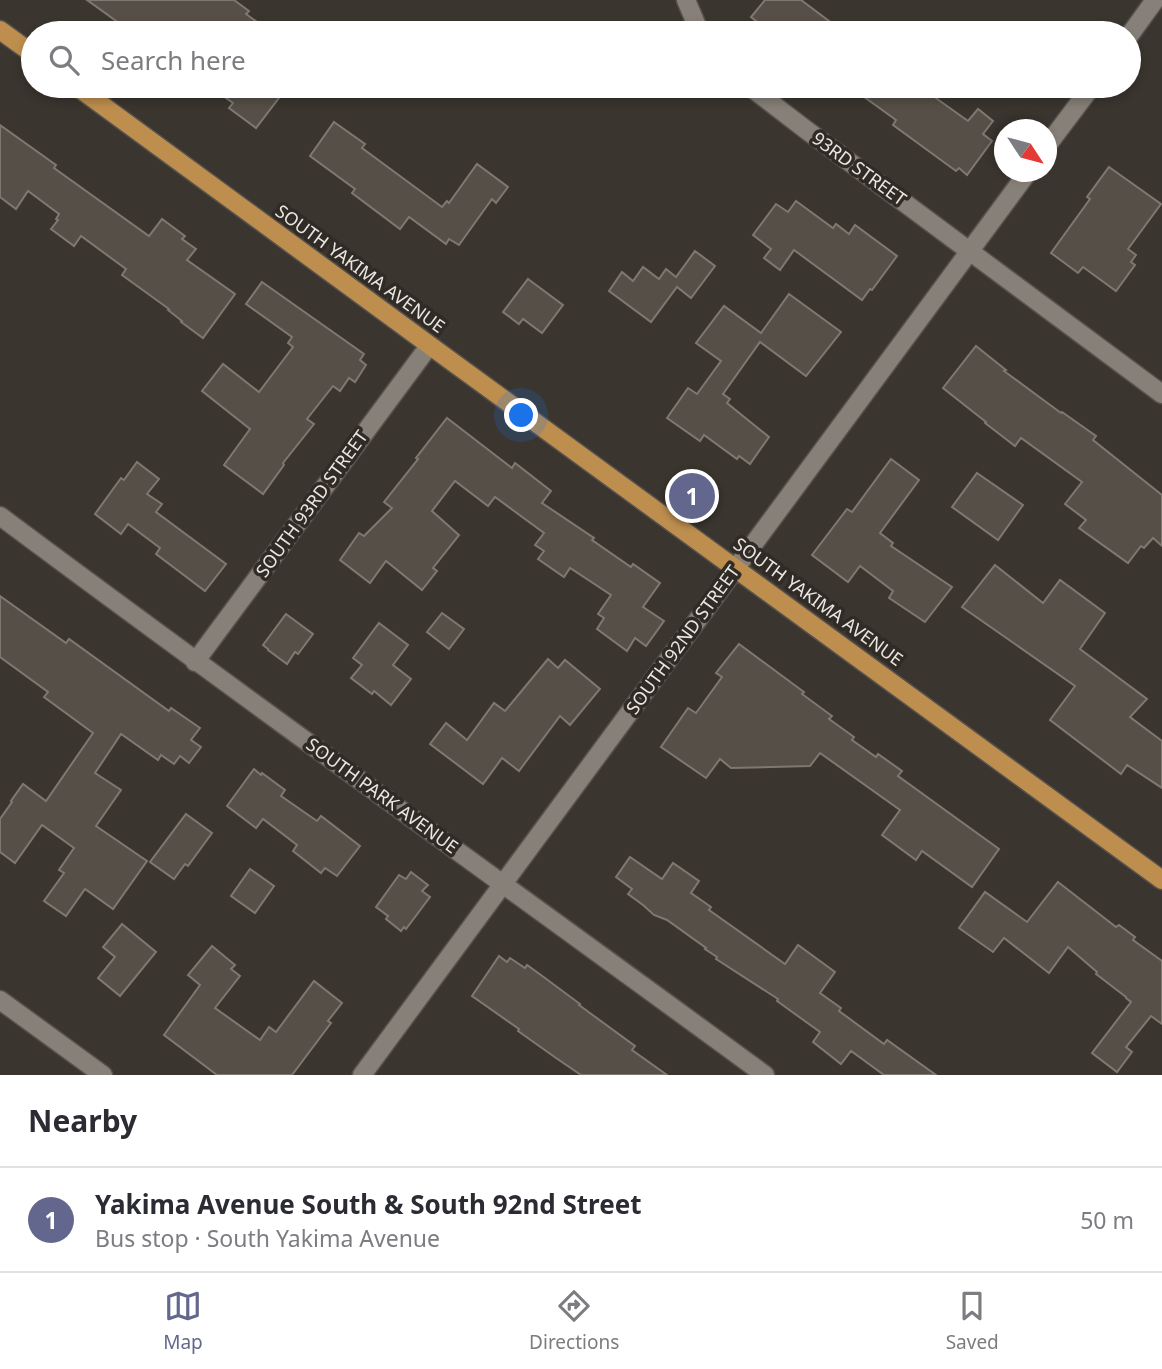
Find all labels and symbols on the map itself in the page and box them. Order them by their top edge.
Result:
north arrow [994,119,1057,182]
street label: 93RD STREET [808,126,911,210]
street label: SOUTH YAKIMA AVENUE [271,199,450,338]
your location [504,398,538,432]
street label: SOUTH 93RD STREET [250,425,373,582]
pin: 1 [669,470,715,522]
street label: SOUTH YAKIMA AVENUE [729,532,908,671]
street label: SOUTH 92ND STREET [620,560,744,719]
street label: SOUTH PARK AVENUE [302,732,463,858]

